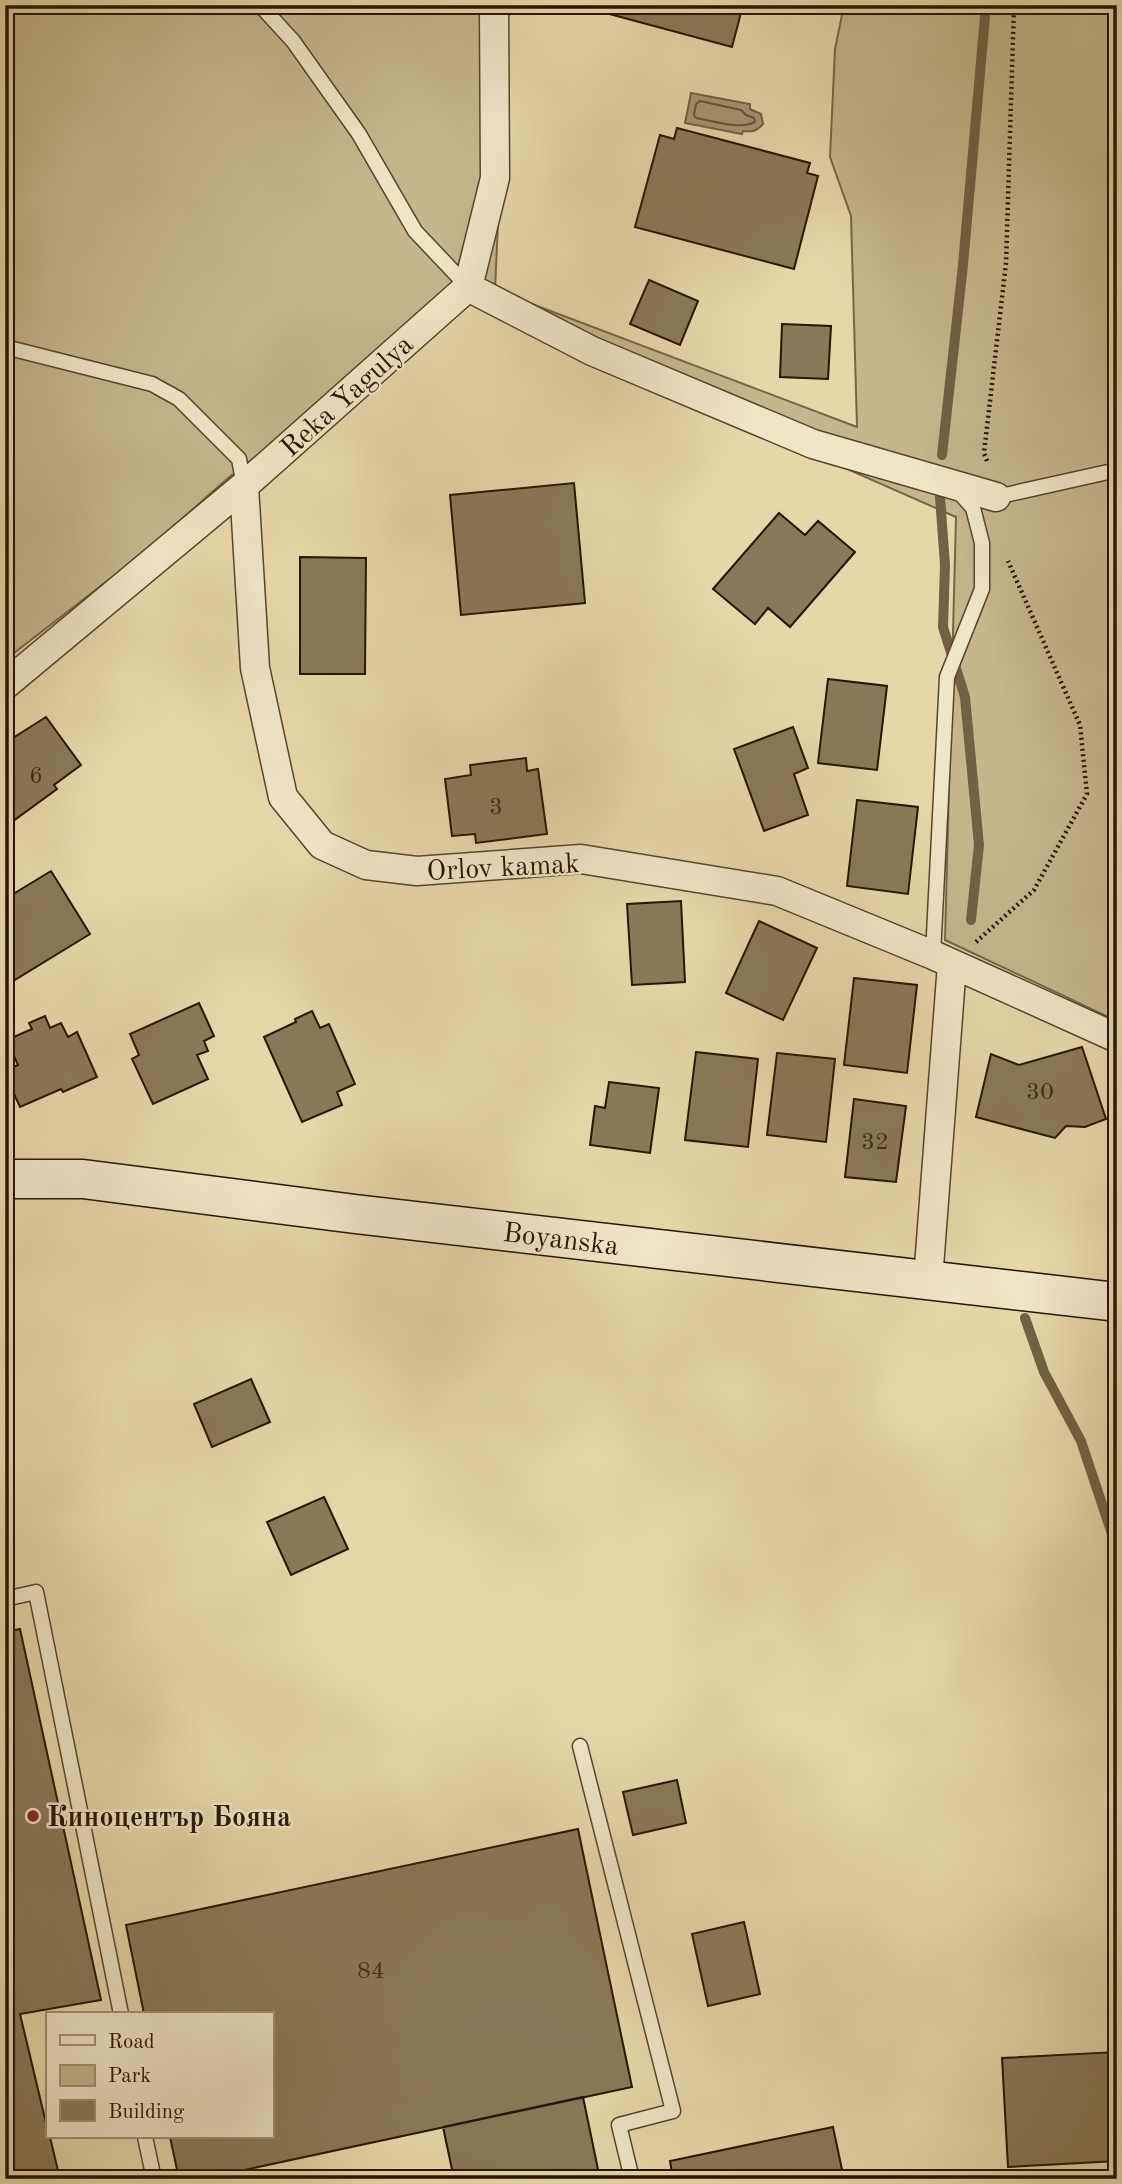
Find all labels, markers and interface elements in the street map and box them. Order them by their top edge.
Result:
street label: Reka Yagulya [277,331,420,464]
house number: 6 [29,765,43,789]
house number: 3 [489,796,503,820]
street label: Orlov kamak [426,851,580,887]
house number: 30 [1026,1081,1054,1105]
house number: 32 [861,1131,889,1155]
street label: Boyanska [501,1220,620,1262]
place label: Киноцентър Бояна [47,1804,291,1833]
marker: Киноцентър Бояна [25,1808,41,1824]
house number: 84 [357,1960,385,1984]
legend [46,2012,273,2138]
text: Road [108,2032,155,2053]
text: Park [108,2066,151,2087]
text: Building [108,2102,185,2123]

